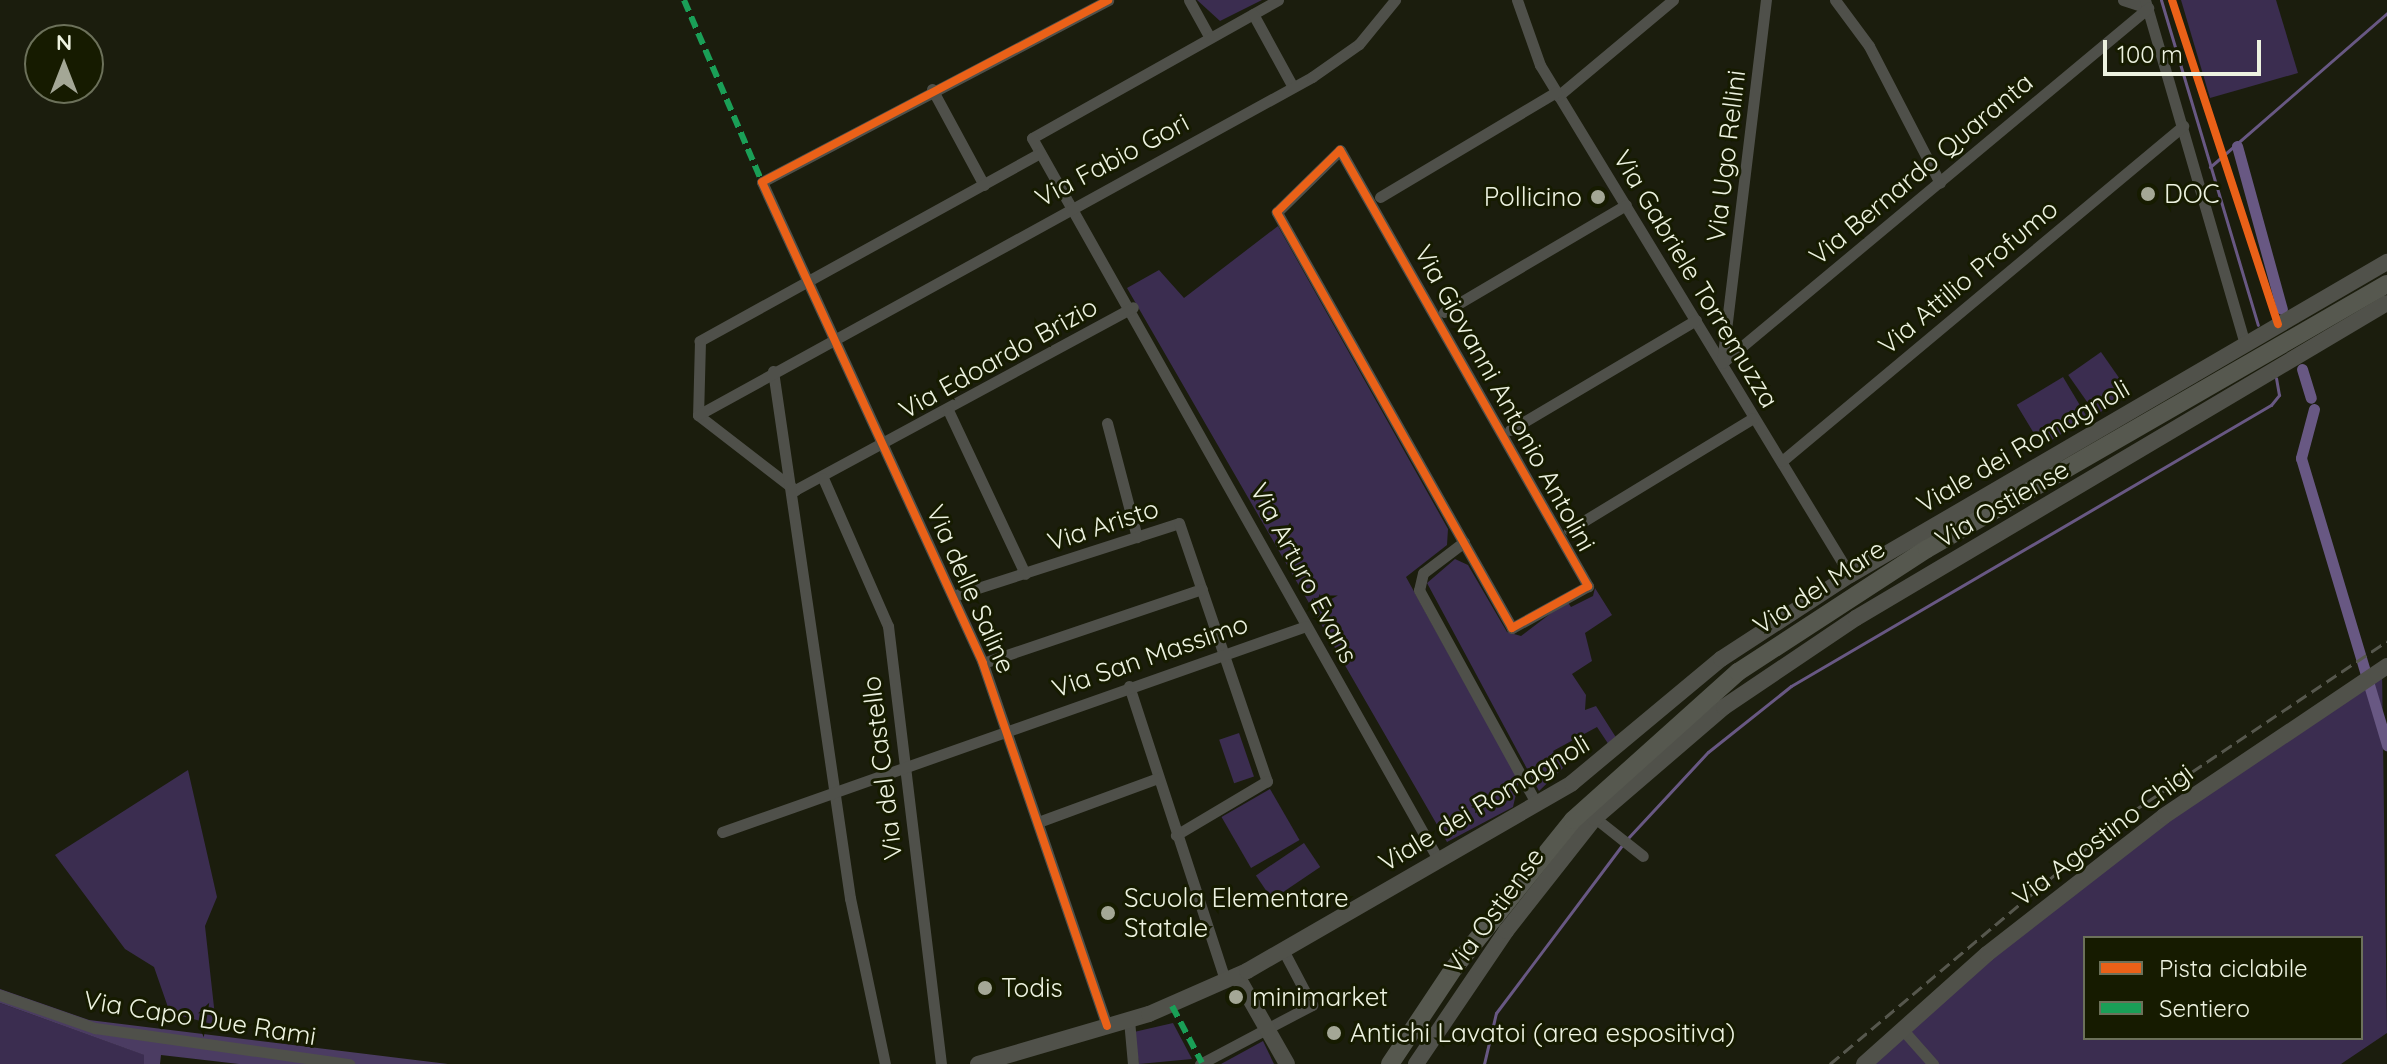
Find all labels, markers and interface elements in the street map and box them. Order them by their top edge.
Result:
north arrow [24,24,104,104]
scale bar [2107,24,2265,74]
text: N [56,28,72,56]
text: 100 m [2117,39,2183,69]
street label: Via Bernardo Quaranta [1803,66,2039,272]
street label: Via Ugo Rellini [1700,68,1752,244]
street label: Via Fabio Gori [1030,107,1194,213]
street label: Via Gabriele Torremuzza [1607,145,1785,413]
place label: DOC [2164,178,2220,210]
place label: Pollicino [1484,181,1582,213]
marker: DOC [2139,185,2157,203]
marker: Pollicino [1589,188,1607,206]
street label: Via Attilio Profumo [1872,193,2064,361]
street label: Via Giovanni Antonio Antolini [1408,240,1602,556]
street label: Via Edoardo Brizio [893,291,1103,425]
street label: Viale dei Romagnoli [1911,372,2135,520]
street label: Via Ostiense [1930,453,2074,555]
street label: Via Arturo Evans [1243,478,1365,668]
street label: Via Aristo [1044,492,1162,558]
street label: Via delle Saline [920,500,1022,678]
street label: Via del Mare [1747,533,1891,641]
street label: Via San Massimo [1048,608,1252,704]
street label: Via del Castello [855,674,909,862]
street label: Viale dei Romagnoli [1373,728,1595,878]
street label: Via Agostino Chigi [2007,757,2199,913]
street label: Via Ostiense [1438,842,1550,980]
place label: Scuola Elementare Statale [1124,882,1349,944]
marker: Scuola Elementare Statale [1099,904,1117,922]
legend [2083,936,2363,1040]
text: Pista ciclabile [2159,953,2308,983]
place label: Todis [1001,972,1063,1004]
marker: Todis [976,979,994,997]
place label: minimarket [1252,981,1388,1013]
street label: Via Capo Due Rami [82,984,318,1052]
marker: minimarket [1227,988,1245,1006]
text: Sentiero [2159,993,2250,1023]
place label: Antichi Lavatoi (area espositiva) [1350,1017,1735,1049]
marker: Antichi Lavatoi (area espositiva) [1325,1024,1343,1042]

